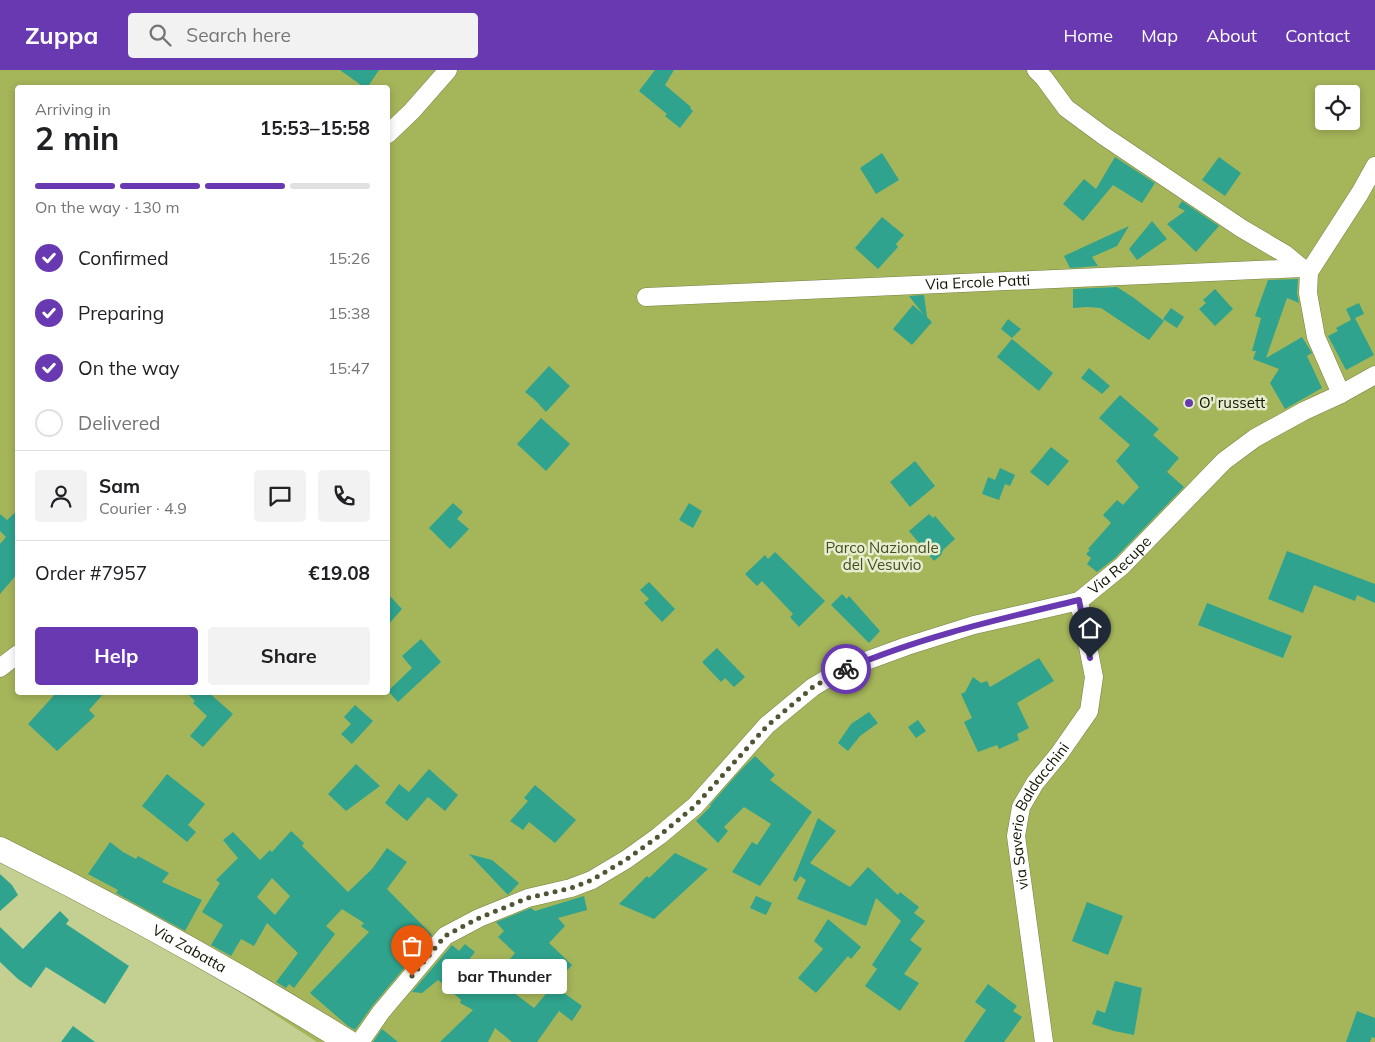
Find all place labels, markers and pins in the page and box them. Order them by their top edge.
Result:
place label: O' russett [1199,393,1265,412]
marker: O' russett [1183,397,1195,409]
pin [1069,607,1111,658]
pin [391,925,433,976]
callout: bar Thunder [442,958,567,994]

